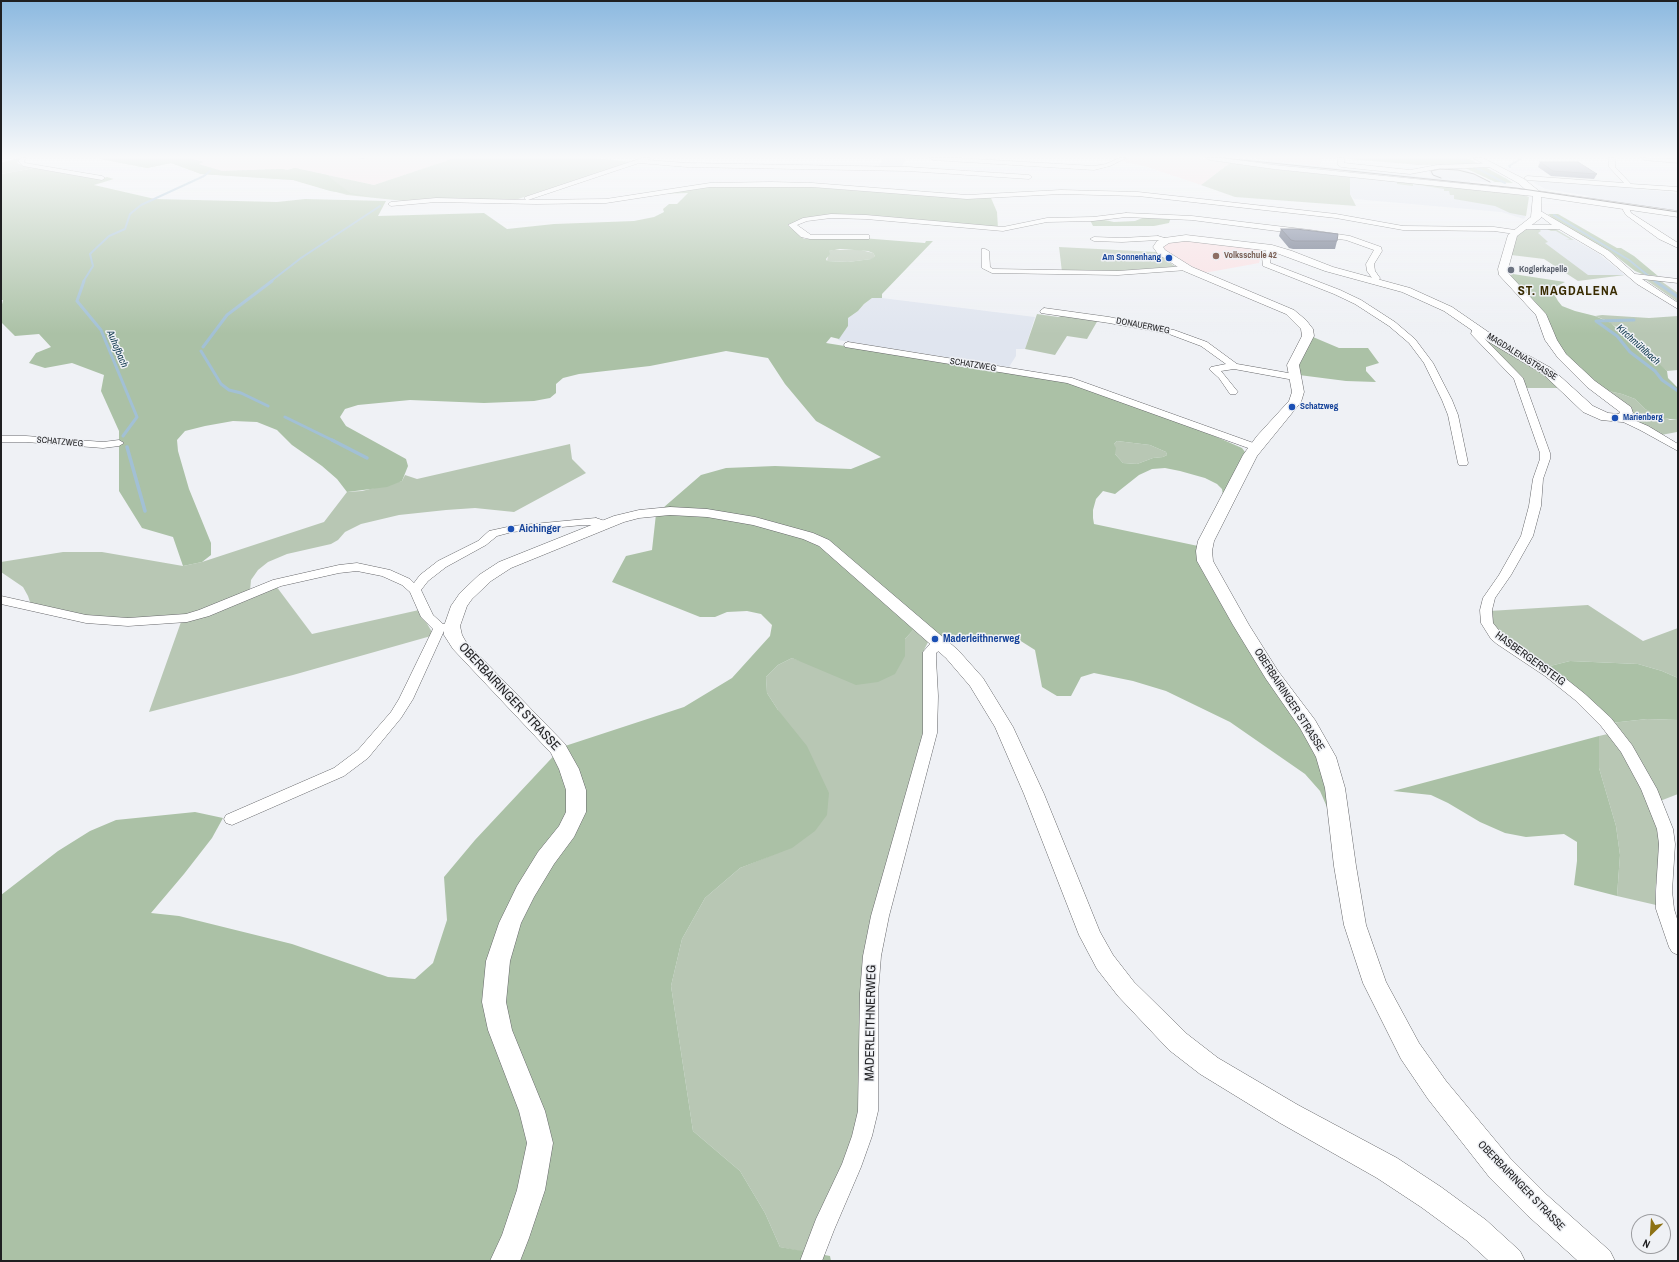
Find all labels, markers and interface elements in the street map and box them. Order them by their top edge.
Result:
marker: Volksschule 42 [1211,251,1221,261]
place label: Volksschule 42 [1224,251,1277,261]
place label: Am Sonnenhang [1102,253,1161,263]
marker: Am Sonnenhang [1164,253,1174,263]
marker: Koglerkapelle [1506,265,1516,275]
place label: Koglerkapelle [1519,265,1567,275]
district label: ST. MAGDALENA [1518,284,1618,300]
street label: DONAUERWEG [1115,316,1171,336]
water label: Kirchmühlbach [1614,322,1662,368]
water label: Auhofbach [104,329,130,369]
street label: MAGDALENASTRASSE [1485,331,1559,383]
street label: SCHATZWEG [949,356,997,374]
marker: Schatzweg [1287,402,1297,412]
place label: Schatzweg [1300,402,1338,412]
marker: Marienberg [1610,413,1620,423]
place label: Marienberg [1623,413,1663,423]
street label: SCHATZWEG [36,435,84,449]
place label: Aichinger [519,522,561,536]
marker: Aichinger [506,524,516,534]
street label: HASBERGERSTEIG [1492,629,1568,689]
place label: Maderleithnerweg [943,632,1020,646]
marker: Maderleithnerweg [930,634,940,644]
street label: OBERBAIRINGER STRASSE [455,640,563,754]
street label: OBERBAIRINGER STRASSE [1251,646,1327,754]
street label: MADERLEITHNERWEG [862,965,880,1081]
street label: OBERBAIRINGER STRASSE [1475,1138,1567,1234]
north arrow [1631,1214,1671,1254]
text: N [1640,1236,1652,1252]

